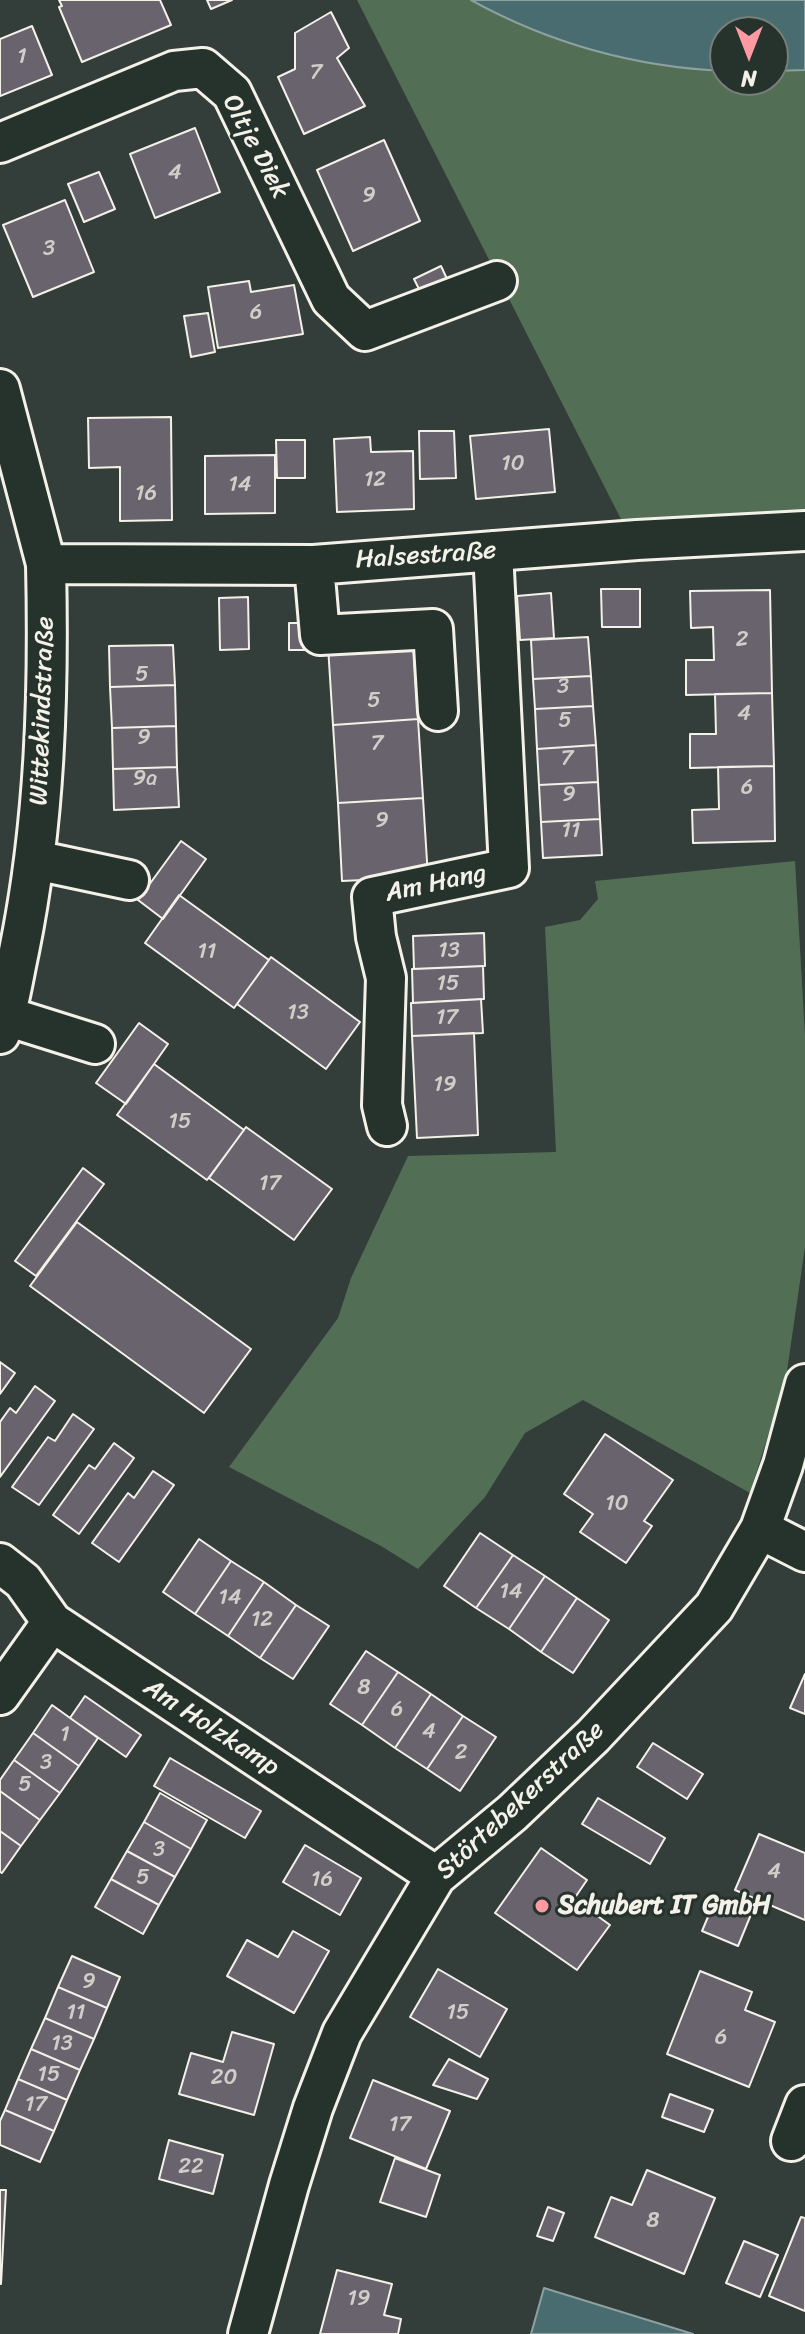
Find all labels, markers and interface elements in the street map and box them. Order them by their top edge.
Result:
north arrow [709,16,789,96]
house number: 1 [17,44,27,70]
text: N [741,59,757,98]
house number: 7 [310,60,322,86]
street label: Oltje Diek [215,90,295,204]
house number: 4 [168,160,182,186]
house number: 9 [362,183,376,209]
house number: 3 [43,236,55,262]
house number: 6 [250,300,262,326]
house number: 10 [501,451,525,477]
house number: 12 [364,467,386,493]
house number: 14 [228,472,252,498]
house number: 16 [135,481,157,507]
street label: Halsestraße [354,536,498,576]
street label: Wittekindstraße [24,616,62,806]
house number: 2 [736,627,748,653]
house number: 5 [135,662,149,688]
house number: 3 [557,674,569,700]
house number: 5 [367,688,381,714]
house number: 4 [737,701,751,727]
house number: 5 [558,708,572,734]
house number: 9 [137,725,151,751]
house number: 7 [371,731,383,757]
house number: 7 [561,746,573,772]
house number: 9a [133,766,157,792]
house number: 6 [741,775,753,801]
house number: 9 [562,782,576,808]
house number: 9 [375,808,389,834]
house number: 11 [562,818,580,844]
street label: Am Hang [383,858,489,910]
house number: 13 [438,938,460,964]
house number: 11 [198,939,216,965]
house number: 15 [437,971,459,997]
house number: 13 [287,1000,309,1026]
house number: 17 [436,1005,458,1031]
house number: 19 [434,1072,456,1098]
house number: 15 [169,1109,191,1135]
house number: 17 [259,1171,281,1197]
house number: 10 [605,1491,629,1517]
house number: 14 [499,1579,523,1605]
house number: 14 [218,1585,242,1611]
house number: 12 [251,1607,273,1633]
street label: Am Holzkamp [137,1673,285,1783]
house number: 8 [357,1675,371,1701]
house number: 6 [391,1697,403,1723]
street label: Störtebekerstraße [431,1715,611,1887]
house number: 4 [422,1719,436,1745]
house number: 1 [60,1722,70,1748]
house number: 2 [455,1740,467,1766]
house number: 3 [40,1750,52,1776]
house number: 5 [18,1772,32,1798]
house number: 3 [153,1837,165,1863]
house number: 4 [767,1859,781,1885]
house number: 5 [136,1865,150,1891]
house number: 16 [311,1867,333,1893]
place label: Schubert IT GmbH [558,1890,771,1922]
marker: Schubert IT GmbH [533,1897,551,1915]
house number: 9 [82,1969,96,1995]
house number: 11 [67,2000,85,2026]
house number: 15 [447,2000,469,2026]
house number: 6 [715,2025,727,2051]
house number: 13 [51,2031,73,2057]
house number: 15 [38,2062,60,2088]
house number: 20 [211,2065,237,2091]
house number: 17 [25,2092,47,2118]
house number: 17 [389,2112,411,2138]
house number: 22 [178,2154,204,2180]
house number: 8 [646,2208,660,2234]
house number: 19 [348,2286,370,2312]

